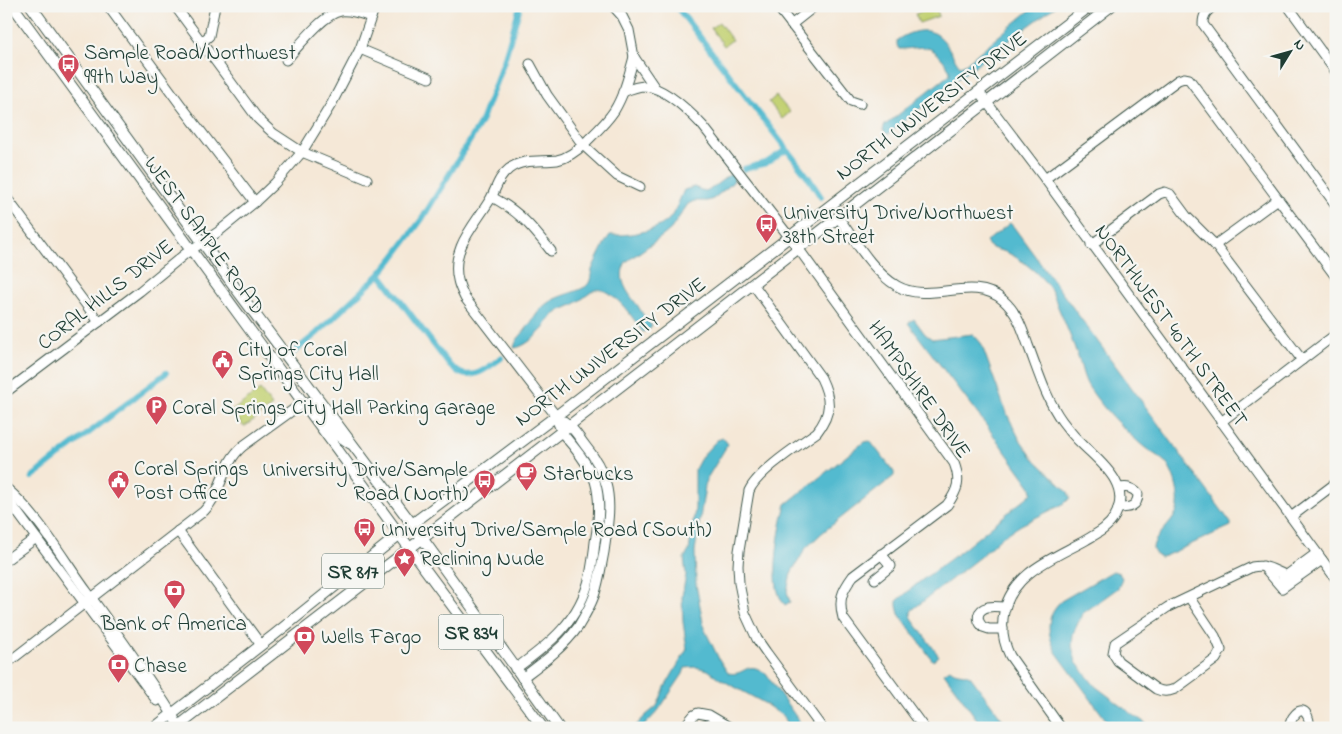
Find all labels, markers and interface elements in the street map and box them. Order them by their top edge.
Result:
street label: NORTH UNIVERSITY DRIVE [830,24,1034,189]
north arrow [1264,28,1314,78]
text: N [1288,35,1310,55]
place label: Sample Road/Northwest 99th Way [84,39,296,95]
bus stop icon: Sample Road/Northwest 99th Way [56,52,80,83]
street label: WEST SAMPLE ROAD [136,151,271,322]
place label: University Drive/Northwest 38th Street [783,199,1013,253]
bus stop icon: University Drive/Northwest 38th Street [755,212,779,243]
street label: NORTHWEST 40TH STREET [1086,219,1254,434]
street label: CORAL HILLS DRIVE [32,233,181,358]
street label: NORTH UNIVERSITY DRIVE [509,270,713,435]
street label: HAMPSHIRE DRIVE [860,315,977,465]
place label: City of Coral Springs City Hall [238,336,379,392]
public building icon: City of Coral Springs City Hall [210,349,234,380]
place label: Coral Springs City Hall Parking Garage [172,394,496,426]
parking icon: Coral Springs City Hall Parking Garage [144,395,168,426]
place label: Coral Springs Post Office [134,455,249,509]
place label: University Drive/Sample Road (North) [262,456,469,510]
place label: Starbucks [543,460,634,490]
cafe icon: Starbucks [515,461,539,492]
public building icon: Coral Springs Post Office [106,468,130,499]
bus stop icon: University Drive/Sample Road (North) [472,469,496,500]
place label: University Drive/Sample Road (South) [381,516,711,548]
bus stop icon: University Drive/Sample Road (South) [353,517,377,548]
place label: Reclining Nude [420,545,545,577]
place icon: Reclining Nude [392,546,416,577]
road number: SR 817 [322,554,384,588]
bank icon: Bank of America [162,579,186,610]
place label: Bank of America [100,610,247,640]
road number: SR 834 [438,614,504,650]
place label: Wells Fargo [321,623,422,655]
bank icon: Wells Fargo [293,624,317,655]
place label: Chase [134,652,188,682]
bank icon: Chase [106,653,130,684]

